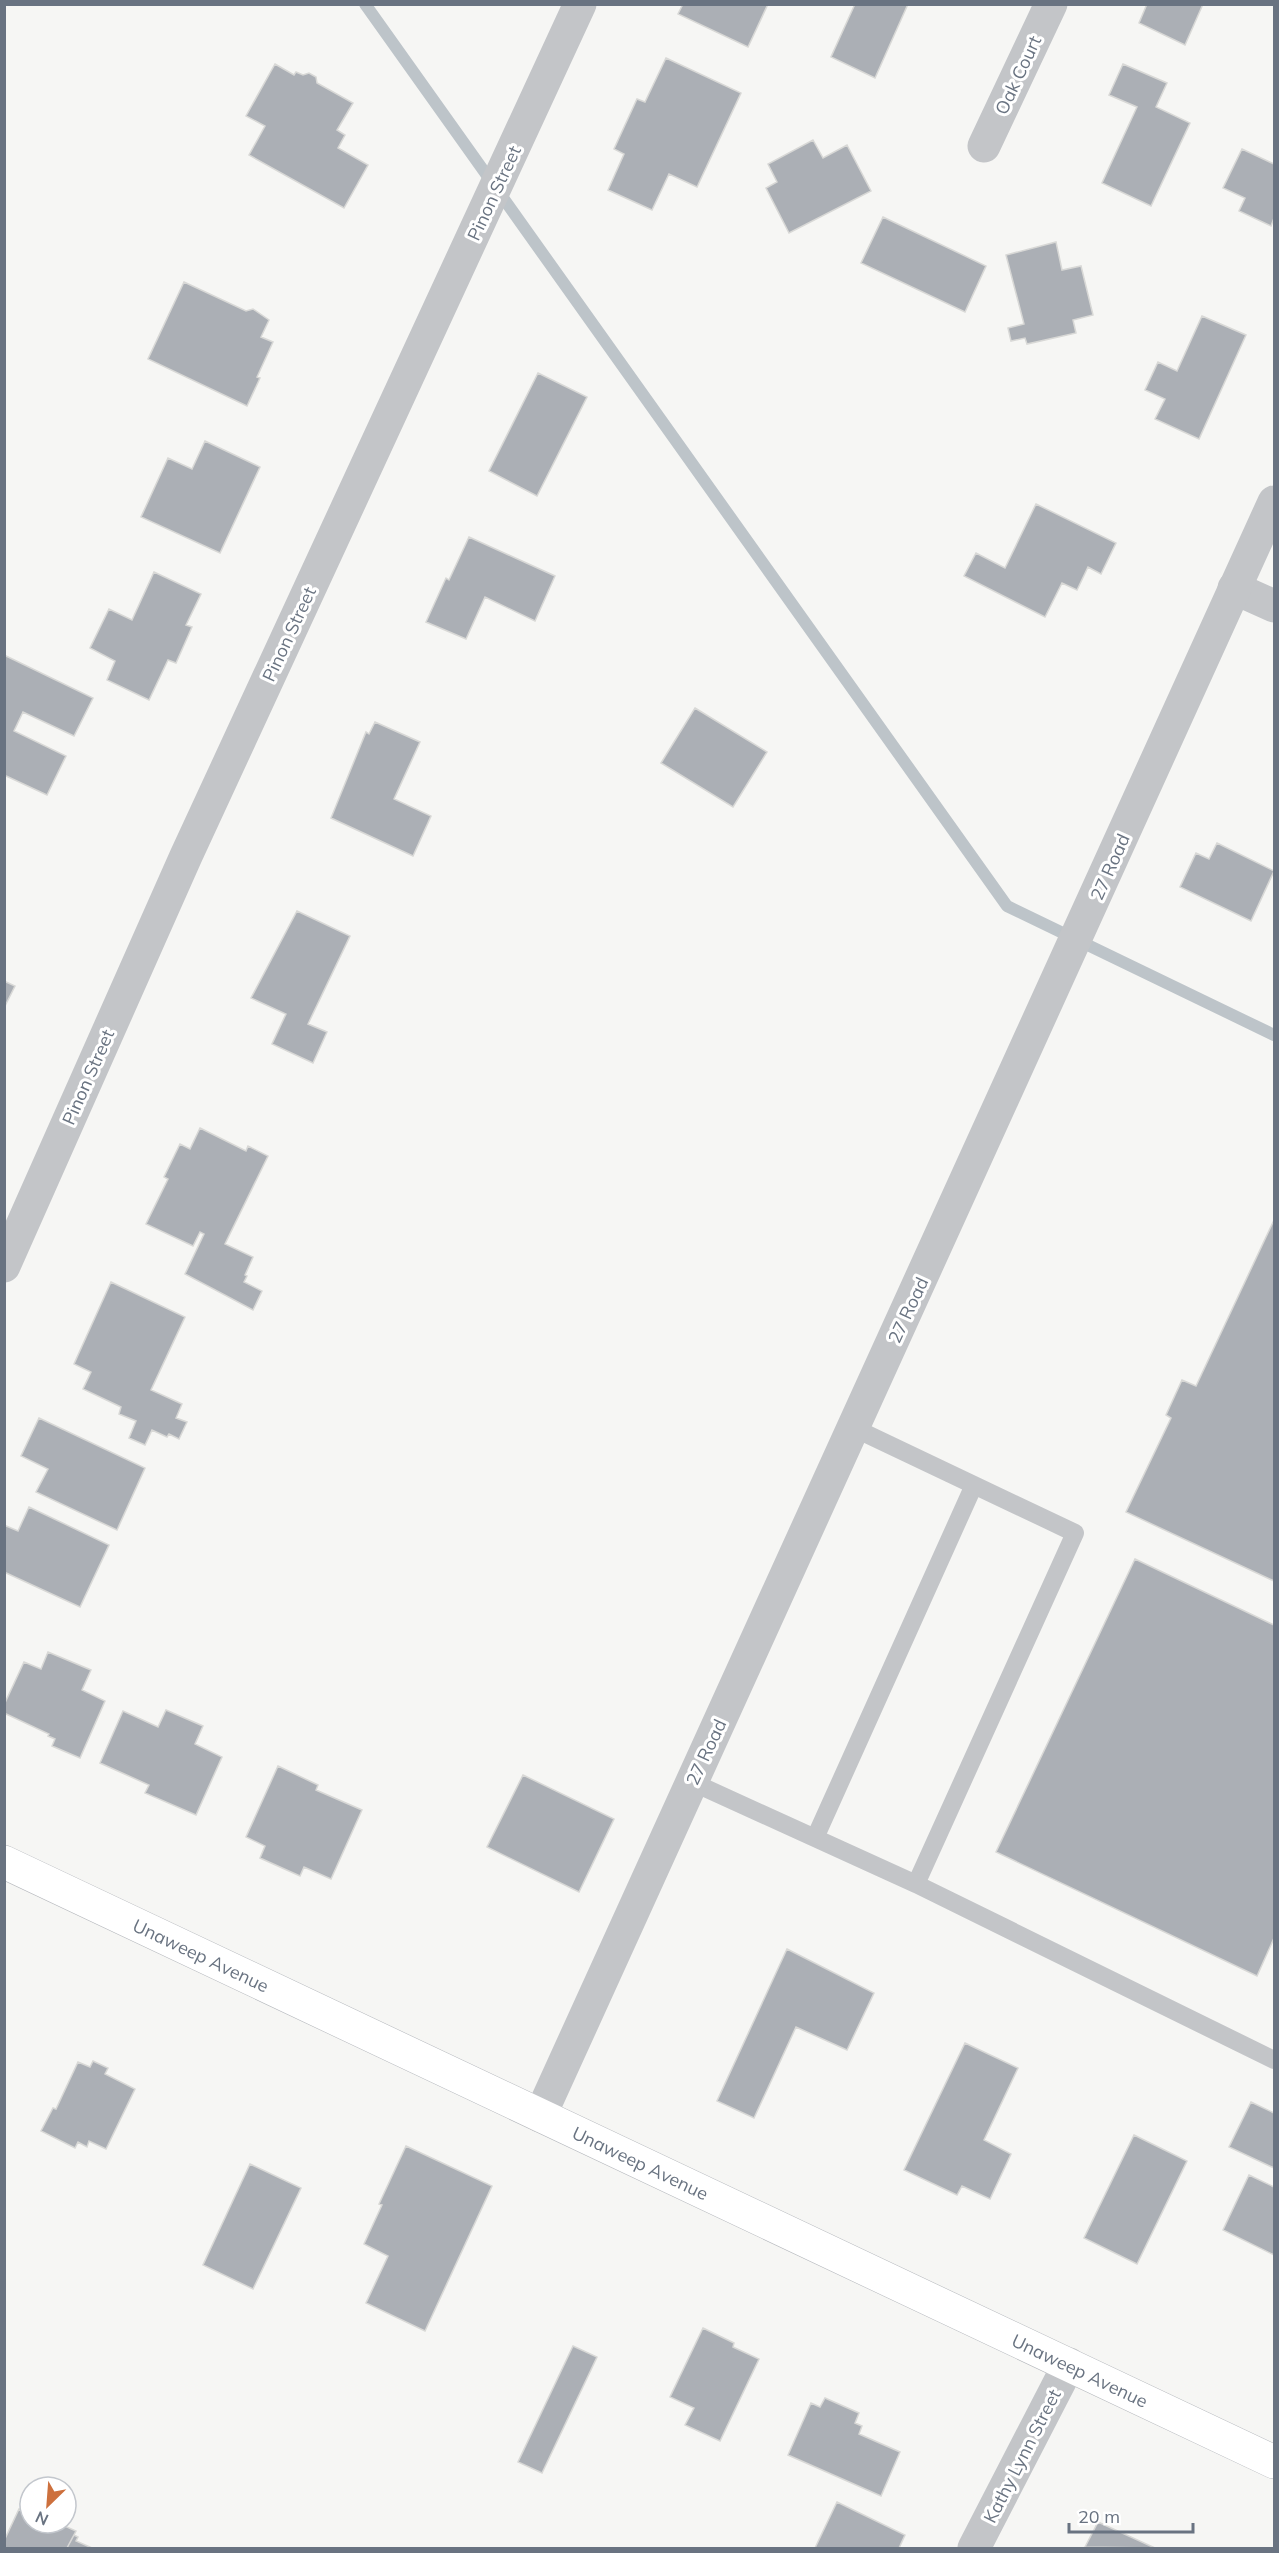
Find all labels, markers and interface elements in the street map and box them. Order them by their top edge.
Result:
street label: Oak Court [990,32,1046,118]
street label: Pinon Street [462,142,526,244]
street label: Pinon Street [257,583,321,685]
street label: 27 Road [1085,830,1135,904]
street label: Pinon Street [57,1026,119,1128]
street label: 27 Road [883,1273,933,1347]
street label: 27 Road [681,1715,731,1789]
street label: Unaweep Avenue [129,1913,273,1997]
street label: Unaweep Avenue [569,2121,712,2205]
street label: Unaweep Avenue [1008,2328,1152,2412]
street label: Kathy Lynn Street [978,2385,1066,2527]
north arrow [18,2475,78,2535]
scale bar [1069,2496,1194,2534]
text: 20 m [1078,2505,1120,2528]
text: N [32,2507,51,2530]

